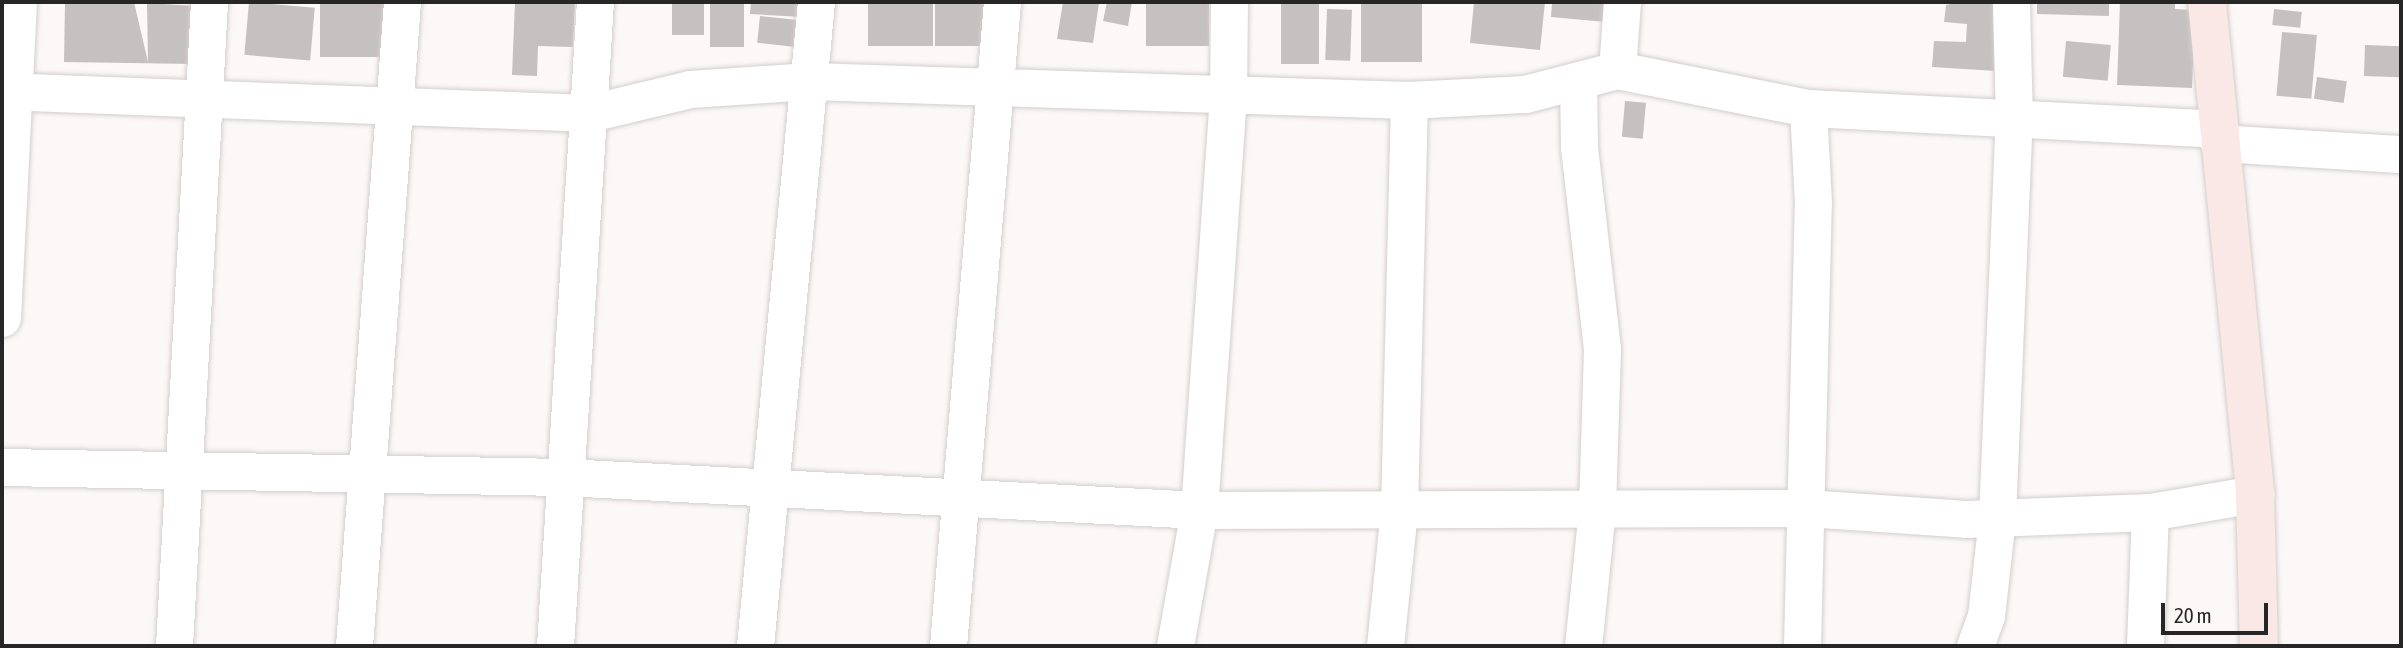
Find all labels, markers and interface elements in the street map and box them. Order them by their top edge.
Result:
scale bar [2165,588,2272,632]
text: 20 m [2174,603,2212,627]

